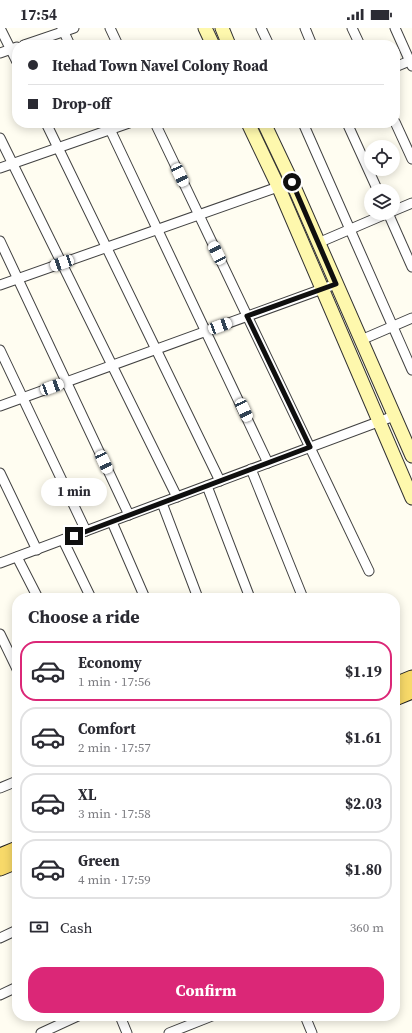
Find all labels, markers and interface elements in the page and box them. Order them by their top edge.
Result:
text: 17:54 [20,4,57,25]
text: Itehad Town Navel Colony Road [52,55,268,76]
text: Drop-off [52,93,111,114]
map controls [364,140,400,220]
button: locate [364,140,400,176]
car [169,162,191,188]
route start [283,173,301,191]
button: layers [364,184,400,220]
car [206,240,228,266]
car [49,253,75,273]
car [207,316,233,336]
car [39,377,65,397]
car [233,397,255,423]
car [93,449,115,475]
callout: 1 min [41,478,107,506]
text: 1 min [57,483,91,500]
route end [65,527,83,545]
text: Choose a ride [28,604,140,629]
text: Economy [78,652,142,673]
icon: car [30,653,66,689]
text: $1.19 [345,661,382,682]
text: 1 min · 17:56 [78,673,151,690]
text: Comfort [78,718,136,739]
icon: car [30,719,66,755]
text: $1.61 [345,727,382,748]
text: 2 min · 17:57 [78,739,151,756]
text: XL [78,784,97,805]
icon: car [30,785,66,821]
text: $2.03 [345,793,382,814]
text: 3 min · 17:58 [78,805,151,822]
text: Green [78,850,120,871]
icon: car [30,851,66,887]
text: $1.80 [345,859,382,880]
text: 4 min · 17:59 [78,871,151,888]
icon: cash [28,916,50,938]
text: Cash [60,917,92,938]
text: 360 m [350,919,384,936]
button: Confirm [28,967,384,1013]

